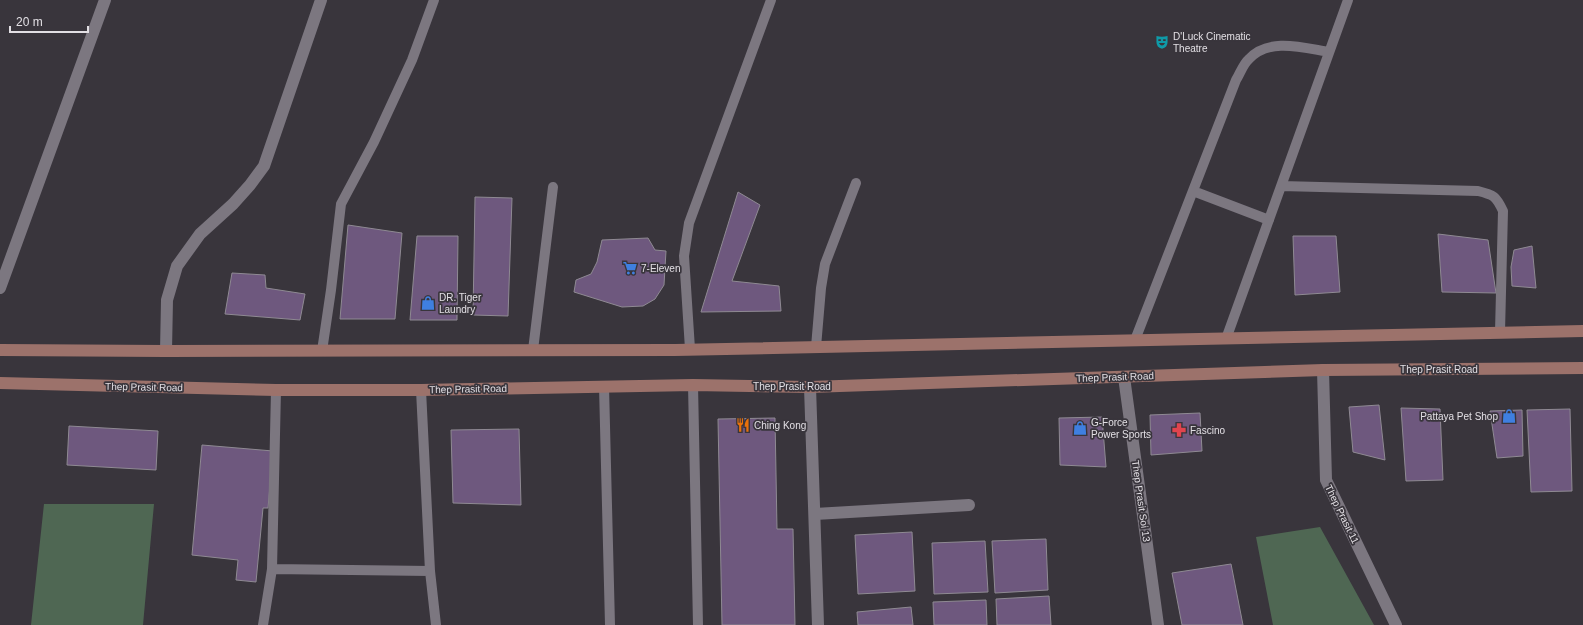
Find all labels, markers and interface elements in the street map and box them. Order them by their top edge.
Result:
scale bar [10,8,88,34]
text: 20 m [16,15,43,29]
place label: D'Luck Cinematic Theatre [1173,31,1251,54]
theatre icon: D'Luck Cinematic Theatre [1154,34,1170,50]
supermarket icon: 7-Eleven [622,260,638,276]
place label: 7-Eleven [641,263,680,274]
place label: DR. Tiger Laundry [439,292,482,315]
shop icon: DR. Tiger Laundry [420,295,436,311]
street label: Thep Prasit Road [1400,364,1478,375]
street label: Thep Prasit Road [1076,370,1154,384]
street label: Thep Prasit Road [105,381,183,393]
street label: Thep Prasit Road [753,381,831,392]
street label: Thep Prasit Road [429,383,507,395]
shop icon: Pattaya Pet Shop [1501,408,1517,424]
place label: Pattaya Pet Shop [1420,411,1498,422]
restaurant icon: Ching Kong [735,417,751,433]
place label: G-Force Power Sports [1091,417,1151,440]
place label: Ching Kong [754,420,806,431]
shop icon: G-Force Power Sports [1072,420,1088,436]
pharmacy icon: Fascino [1171,422,1187,438]
place label: Fascino [1190,425,1225,436]
street label: Thep Prasit Soi 13 [1130,460,1152,543]
street label: Thep Prasit 11 [1323,483,1361,546]

